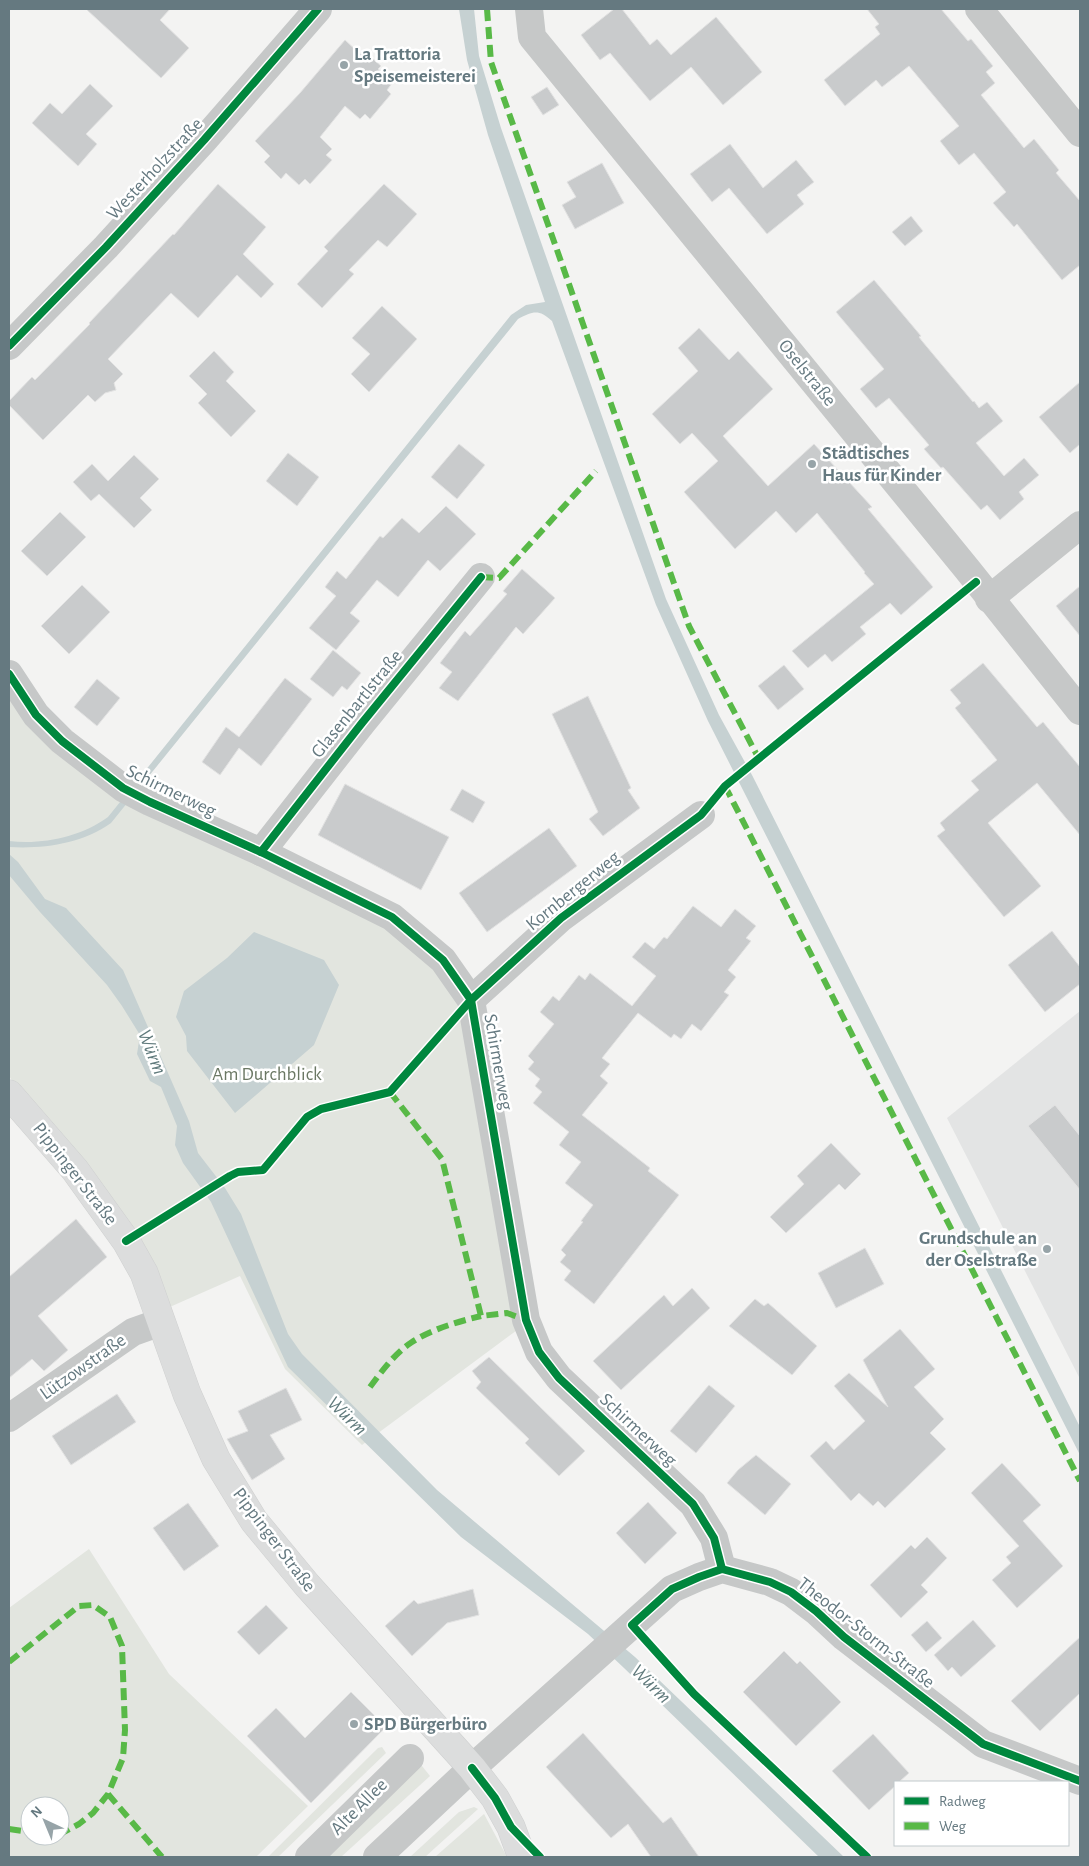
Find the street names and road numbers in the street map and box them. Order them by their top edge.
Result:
street label: Westerholzstraße [103,114,207,224]
street label: Oselstraße [775,336,839,410]
street label: Glasenbartlstraße [308,646,406,762]
street label: Schirmerweg [123,761,220,821]
street label: Kornbergerweg [523,847,624,934]
street label: Schirmerweg [480,1012,516,1112]
street label: Pippinger Straße [29,1119,121,1229]
street label: Lützowstraße [37,1330,129,1404]
street label: Schirmerweg [596,1390,681,1471]
street label: Pippinger Straße [229,1485,319,1595]
street label: Theodor-Storm-Straße [794,1574,938,1692]
street label: Alte Allee [327,1775,391,1839]

